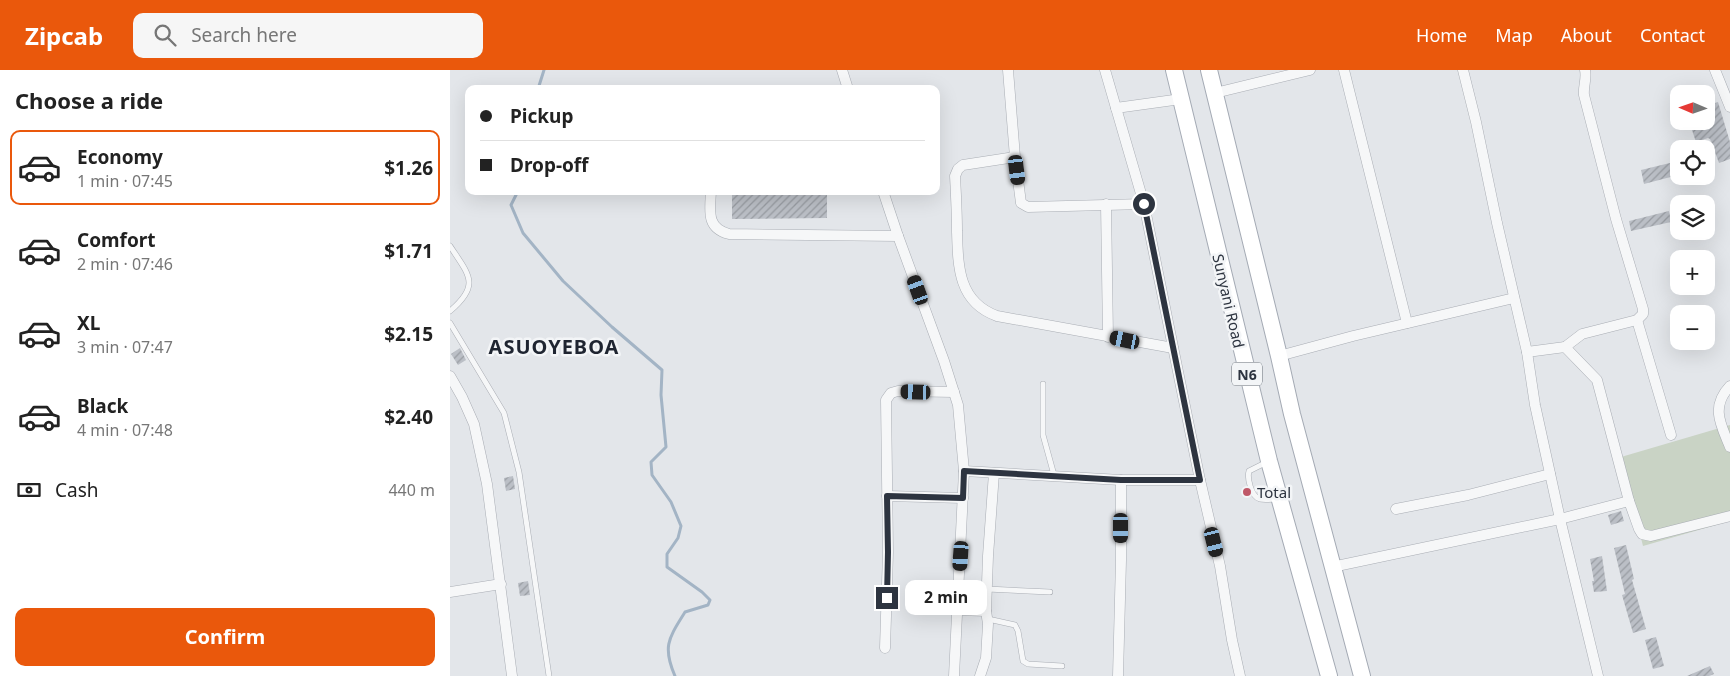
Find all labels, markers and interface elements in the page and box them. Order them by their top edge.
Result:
search box [133,13,483,58]
text: Zipcab [25,19,103,52]
icon: search [151,21,179,49]
text: Search here [191,22,297,48]
text: Home [1416,23,1467,47]
text: Map [1495,23,1533,47]
text: About [1561,23,1612,47]
text: Contact [1640,23,1705,47]
text: Choose a ride [15,85,163,115]
north arrow [1670,85,1715,130]
map controls [1670,85,1715,350]
text: Pickup [510,103,573,129]
button: locate [1670,140,1715,185]
text: Economy [77,144,163,170]
icon: car [17,145,62,190]
text: Drop-off [510,152,589,178]
car [1007,154,1026,186]
text: $1.26 [384,155,433,181]
text: 1 min · 07:45 [77,170,173,192]
route start [1133,193,1155,215]
button: layers [1670,195,1715,240]
text: Comfort [77,227,156,253]
icon: car [17,228,62,273]
text: $1.71 [384,238,433,264]
button: + [1670,250,1715,295]
street label: Sunyani Road [1208,252,1250,350]
text: 2 min · 07:46 [77,253,173,275]
car [905,273,930,307]
button: − [1670,305,1715,350]
text: XL [77,310,100,336]
icon: car [17,311,62,356]
text: $2.15 [384,321,433,347]
car [1108,330,1141,350]
district label: ASUOYEBOA [489,333,619,360]
text: 3 min · 07:47 [77,336,173,358]
road number: N6 [1232,362,1262,386]
car [900,384,931,400]
text: Black [77,393,128,419]
icon: car [17,394,62,439]
text: $2.40 [384,404,433,430]
text: 4 min · 07:48 [77,419,173,441]
icon: cash [15,476,43,504]
text: Cash [55,477,99,503]
text: 440 m [388,479,435,501]
place label: Total [1257,482,1291,502]
marker: Total [1241,486,1253,498]
car [1113,513,1128,543]
car [1203,526,1224,558]
car [952,541,969,571]
callout: 2 min [904,580,987,616]
text: 2 min [924,586,968,608]
route end [876,587,898,609]
button: Confirm [15,608,435,666]

